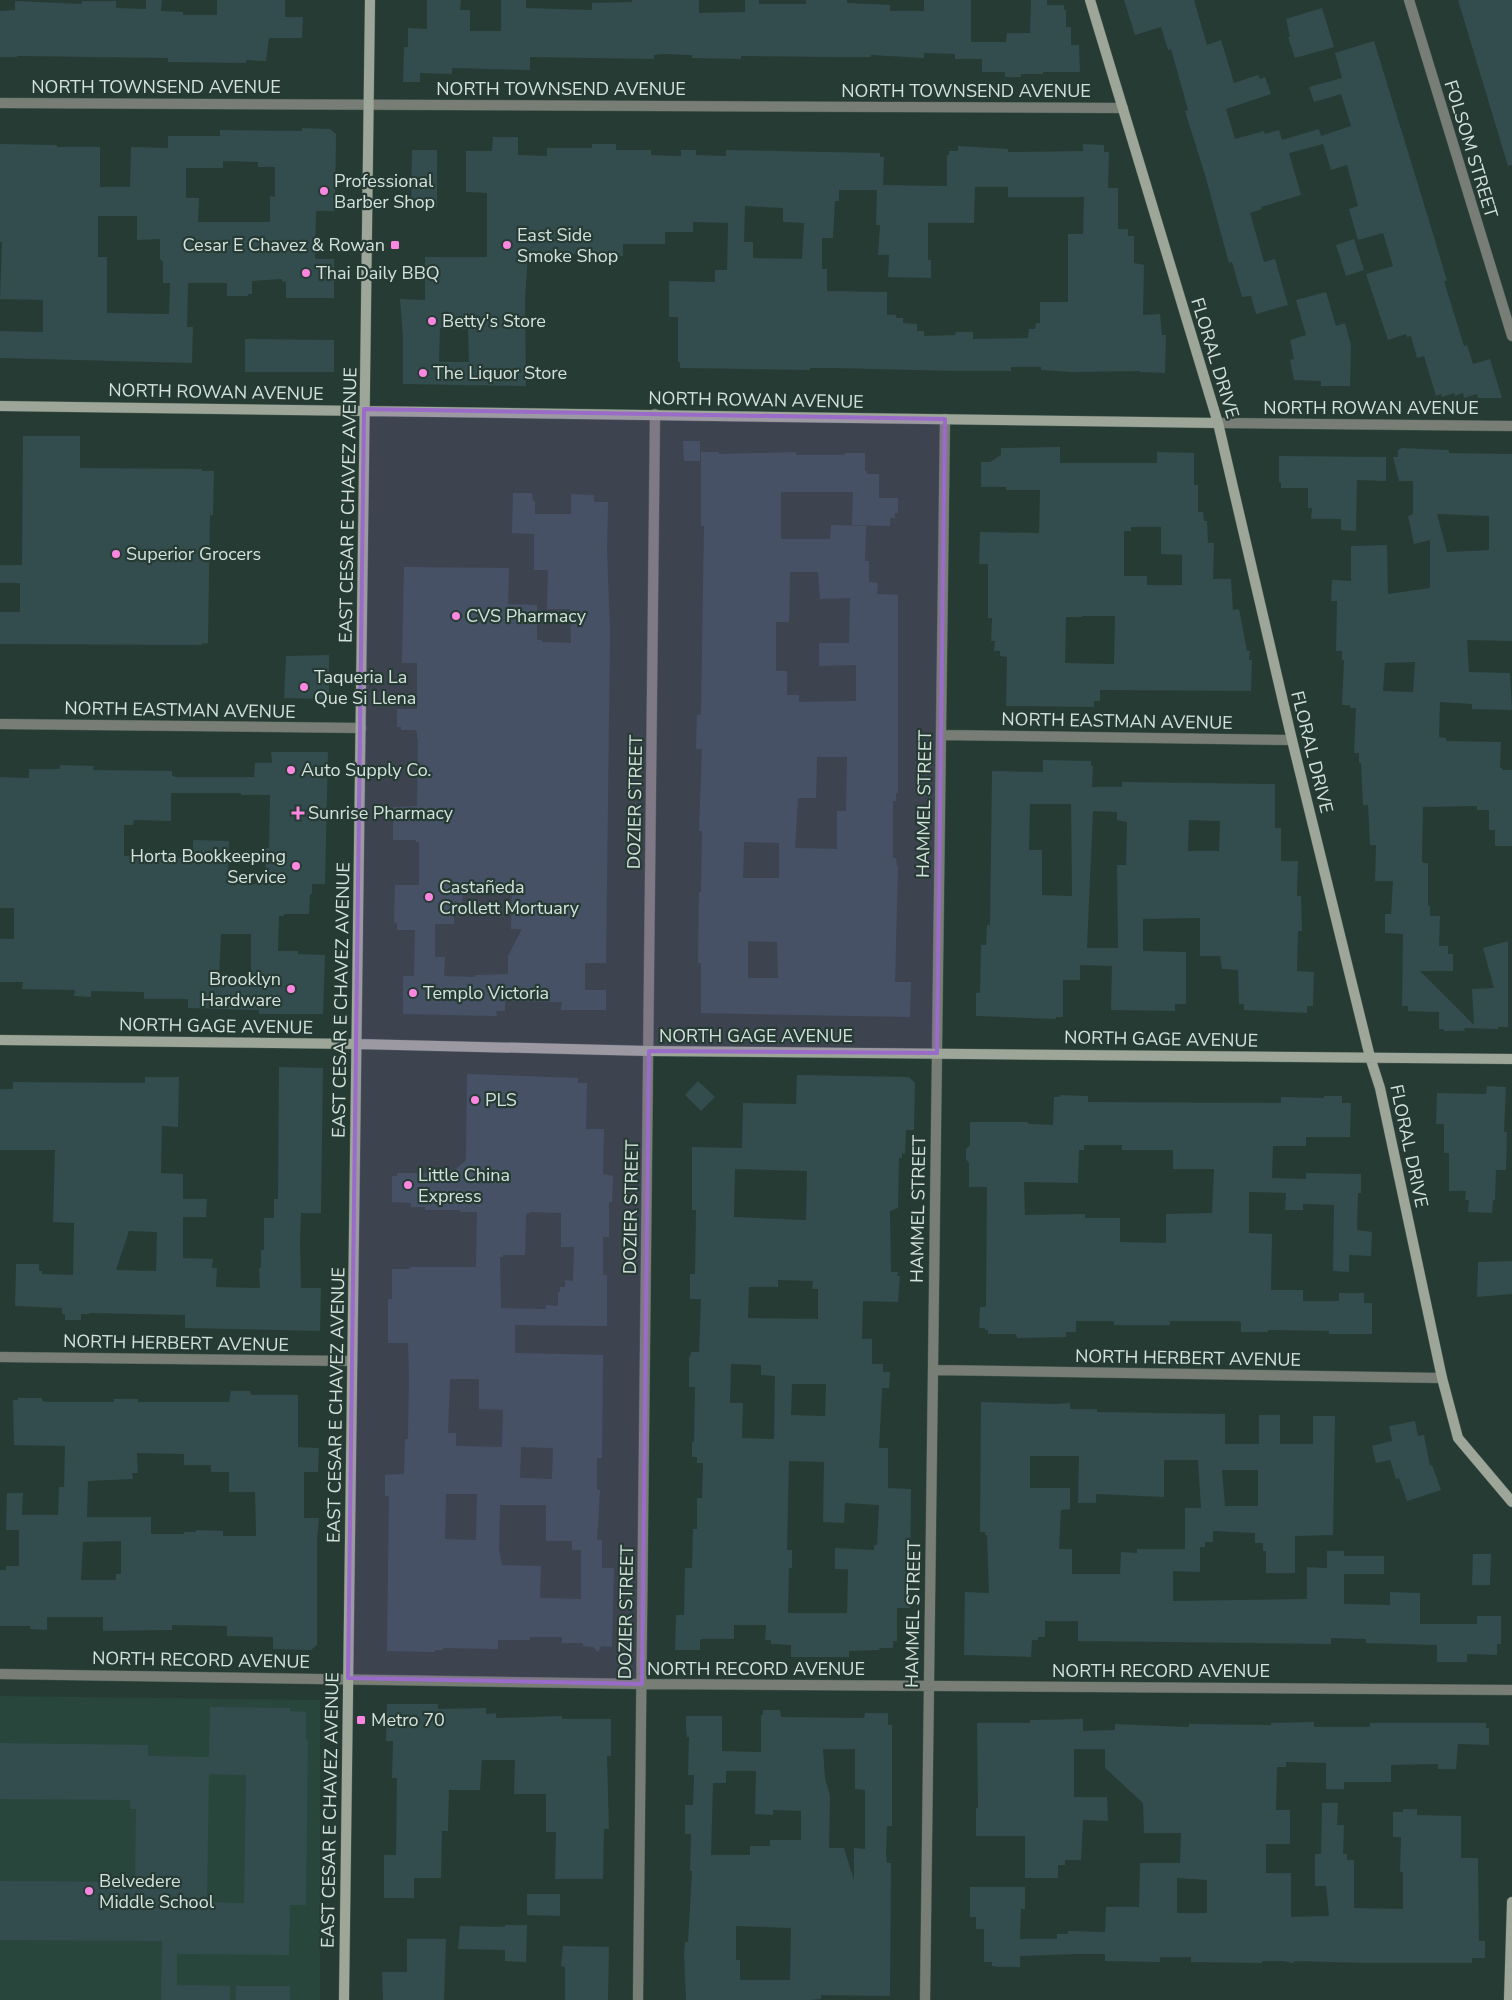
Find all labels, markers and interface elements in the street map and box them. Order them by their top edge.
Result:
street label: NORTH TOWNSEND AVENUE [31,75,281,99]
street label: NORTH TOWNSEND AVENUE [436,77,686,101]
street label: FOLSOM STREET [1439,77,1503,221]
street label: NORTH TOWNSEND AVENUE [841,79,1091,103]
place label: Professional Barber Shop [334,169,435,214]
marker: Professional Barber Shop [318,185,330,197]
place label: East Side Smoke Shop [517,223,618,268]
place label: Cesar E Chavez & Rowan [183,233,385,257]
marker: Cesar E Chavez & Rowan [389,239,401,251]
marker: East Side Smoke Shop [501,239,513,251]
place label: Thai Daily BBQ [316,261,440,285]
marker: Thai Daily BBQ [300,267,312,279]
street label: FLORAL DRIVE [1185,295,1245,421]
place label: Betty's Store [442,309,546,333]
marker: Betty's Store [426,315,438,327]
place label: The Liquor Store [433,361,567,385]
street label: EAST CESAR E CHAVEZ AVENUE [334,367,362,643]
marker: The Liquor Store [417,367,429,379]
street label: NORTH ROWAN AVENUE [108,378,324,406]
street label: NORTH ROWAN AVENUE [648,386,864,414]
street label: NORTH ROWAN AVENUE [1263,396,1479,420]
place label: Superior Grocers [126,542,261,566]
marker: Superior Grocers [110,548,122,560]
place label: CVS Pharmacy [466,604,587,628]
marker: CVS Pharmacy [450,610,462,622]
place label: Taqueria La Que Si Llena [314,665,416,710]
marker: Taqueria La Que Si Llena [298,681,310,693]
street label: FLORAL DRIVE [1285,688,1339,816]
street label: NORTH EASTMAN AVENUE [64,696,296,724]
street label: NORTH EASTMAN AVENUE [1001,707,1233,735]
street label: HAMMEL STREET [911,730,937,878]
street label: DOZIER STREET [622,734,648,869]
place label: Auto Supply Co. [301,758,431,782]
marker: Auto Supply Co. [285,764,297,776]
place label: Sunrise Pharmacy [308,801,454,825]
marker: Sunrise Pharmacy [292,807,304,819]
place label: Horta Bookkeeping Service [130,844,286,889]
marker: Horta Bookkeeping Service [290,860,302,872]
street label: EAST CESAR E CHAVEZ AVENUE [327,862,355,1138]
place label: Castañeda Crollett Mortuary [439,875,580,920]
marker: Castañeda Crollett Mortuary [423,891,435,903]
place label: Brooklyn Hardware [201,967,281,1012]
place label: Templo Victoria [423,981,549,1005]
marker: Brooklyn Hardware [285,983,297,995]
marker: Templo Victoria [407,987,419,999]
street label: NORTH GAGE AVENUE [119,1012,313,1040]
street label: NORTH GAGE AVENUE [659,1024,853,1048]
street label: NORTH GAGE AVENUE [1064,1025,1258,1053]
street label: FLORAL DRIVE [1384,1082,1434,1210]
place label: PLS [485,1088,517,1112]
marker: PLS [469,1094,481,1106]
street label: HAMMEL STREET [905,1135,931,1283]
street label: DOZIER STREET [618,1139,644,1274]
place label: Little China Express [418,1163,510,1208]
marker: Little China Express [402,1179,414,1191]
street label: EAST CESAR E CHAVEZ AVENUE [322,1267,350,1543]
street label: NORTH HERBERT AVENUE [63,1329,289,1357]
street label: NORTH HERBERT AVENUE [1075,1344,1301,1372]
street label: HAMMEL STREET [900,1540,926,1688]
street label: DOZIER STREET [613,1544,639,1679]
street label: NORTH RECORD AVENUE [92,1646,310,1674]
street label: NORTH RECORD AVENUE [647,1657,865,1681]
street label: NORTH RECORD AVENUE [1052,1659,1270,1683]
street label: EAST CESAR E CHAVEZ AVENUE [316,1672,344,1948]
place label: Metro 70 [371,1708,445,1732]
marker: Metro 70 [355,1714,367,1726]
place label: Belvedere Middle School [99,1869,215,1914]
marker: Belvedere Middle School [83,1885,95,1897]

